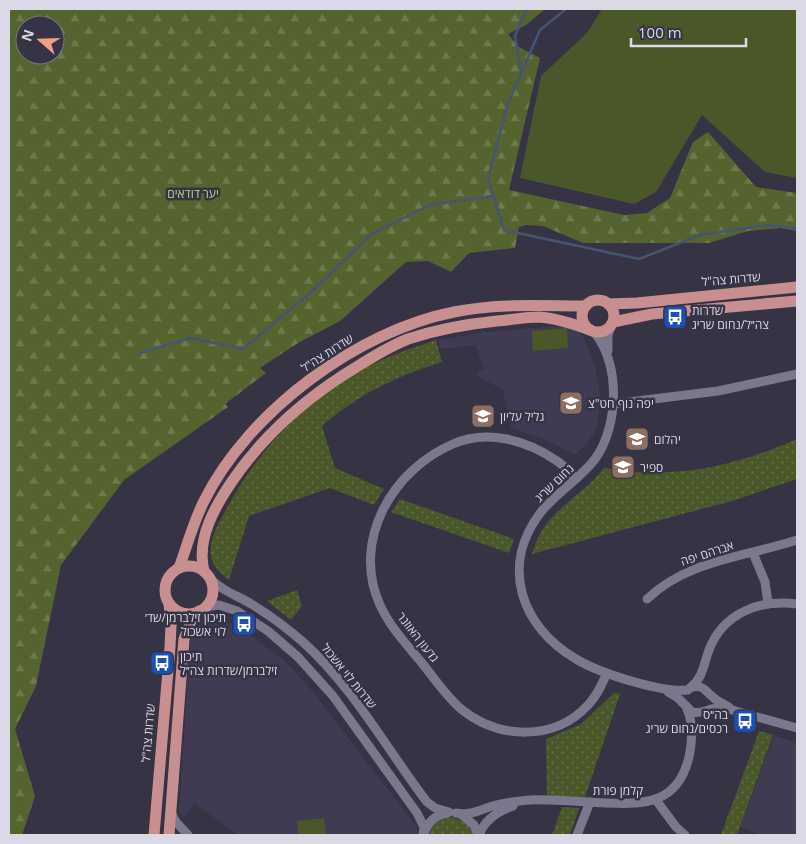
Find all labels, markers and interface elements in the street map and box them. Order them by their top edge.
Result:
north arrow [15,15,65,65]
scale bar [631,15,746,47]
text: 100 m [638,22,682,42]
text: N [16,27,38,44]
park label: יער דודאים [167,185,219,202]
street label: שדרות צה"ל [701,268,762,290]
place label: שדרות צה״ל/נחום שריג [692,302,769,333]
bus stop icon: שדרות צה״ל/נחום שריג [662,304,688,330]
street label: שדרות צה"ל [298,329,357,376]
school or university icon: יפה נוף חט"צ [558,390,584,416]
place label: יפה נוף חט"צ [588,395,654,412]
school or university icon: גליל עליון [470,403,496,429]
place label: גליל עליון [500,408,544,425]
school or university icon: יהלום [624,426,650,452]
place label: יהלום [654,431,681,448]
school or university icon: ספיר [610,454,636,480]
place label: ספיר [640,459,663,476]
street label: נחום שריג [531,460,577,506]
street label: אברהם יפה [678,536,736,570]
street label: גדעון האוזנר [393,608,443,666]
place label: תיכון זילברמן/שד׳ לוי אשכול [145,609,226,640]
bus stop icon: תיכון זילברמן/שד׳ לוי אשכול [231,611,257,637]
street label: שדרות לוי אשכול [317,640,381,713]
place label: תיכון זילברמן/שדרות צה״ל [180,648,277,679]
bus stop icon: תיכון זילברמן/שדרות צה״ל [149,650,175,676]
street label: שדרות צה"ל [137,702,159,763]
place label: בה״ס רכסים/נחום שריג [646,706,729,737]
bus stop icon: בה״ס רכסים/נחום שריג [732,708,758,734]
street label: קלמן פורת [593,782,643,799]

